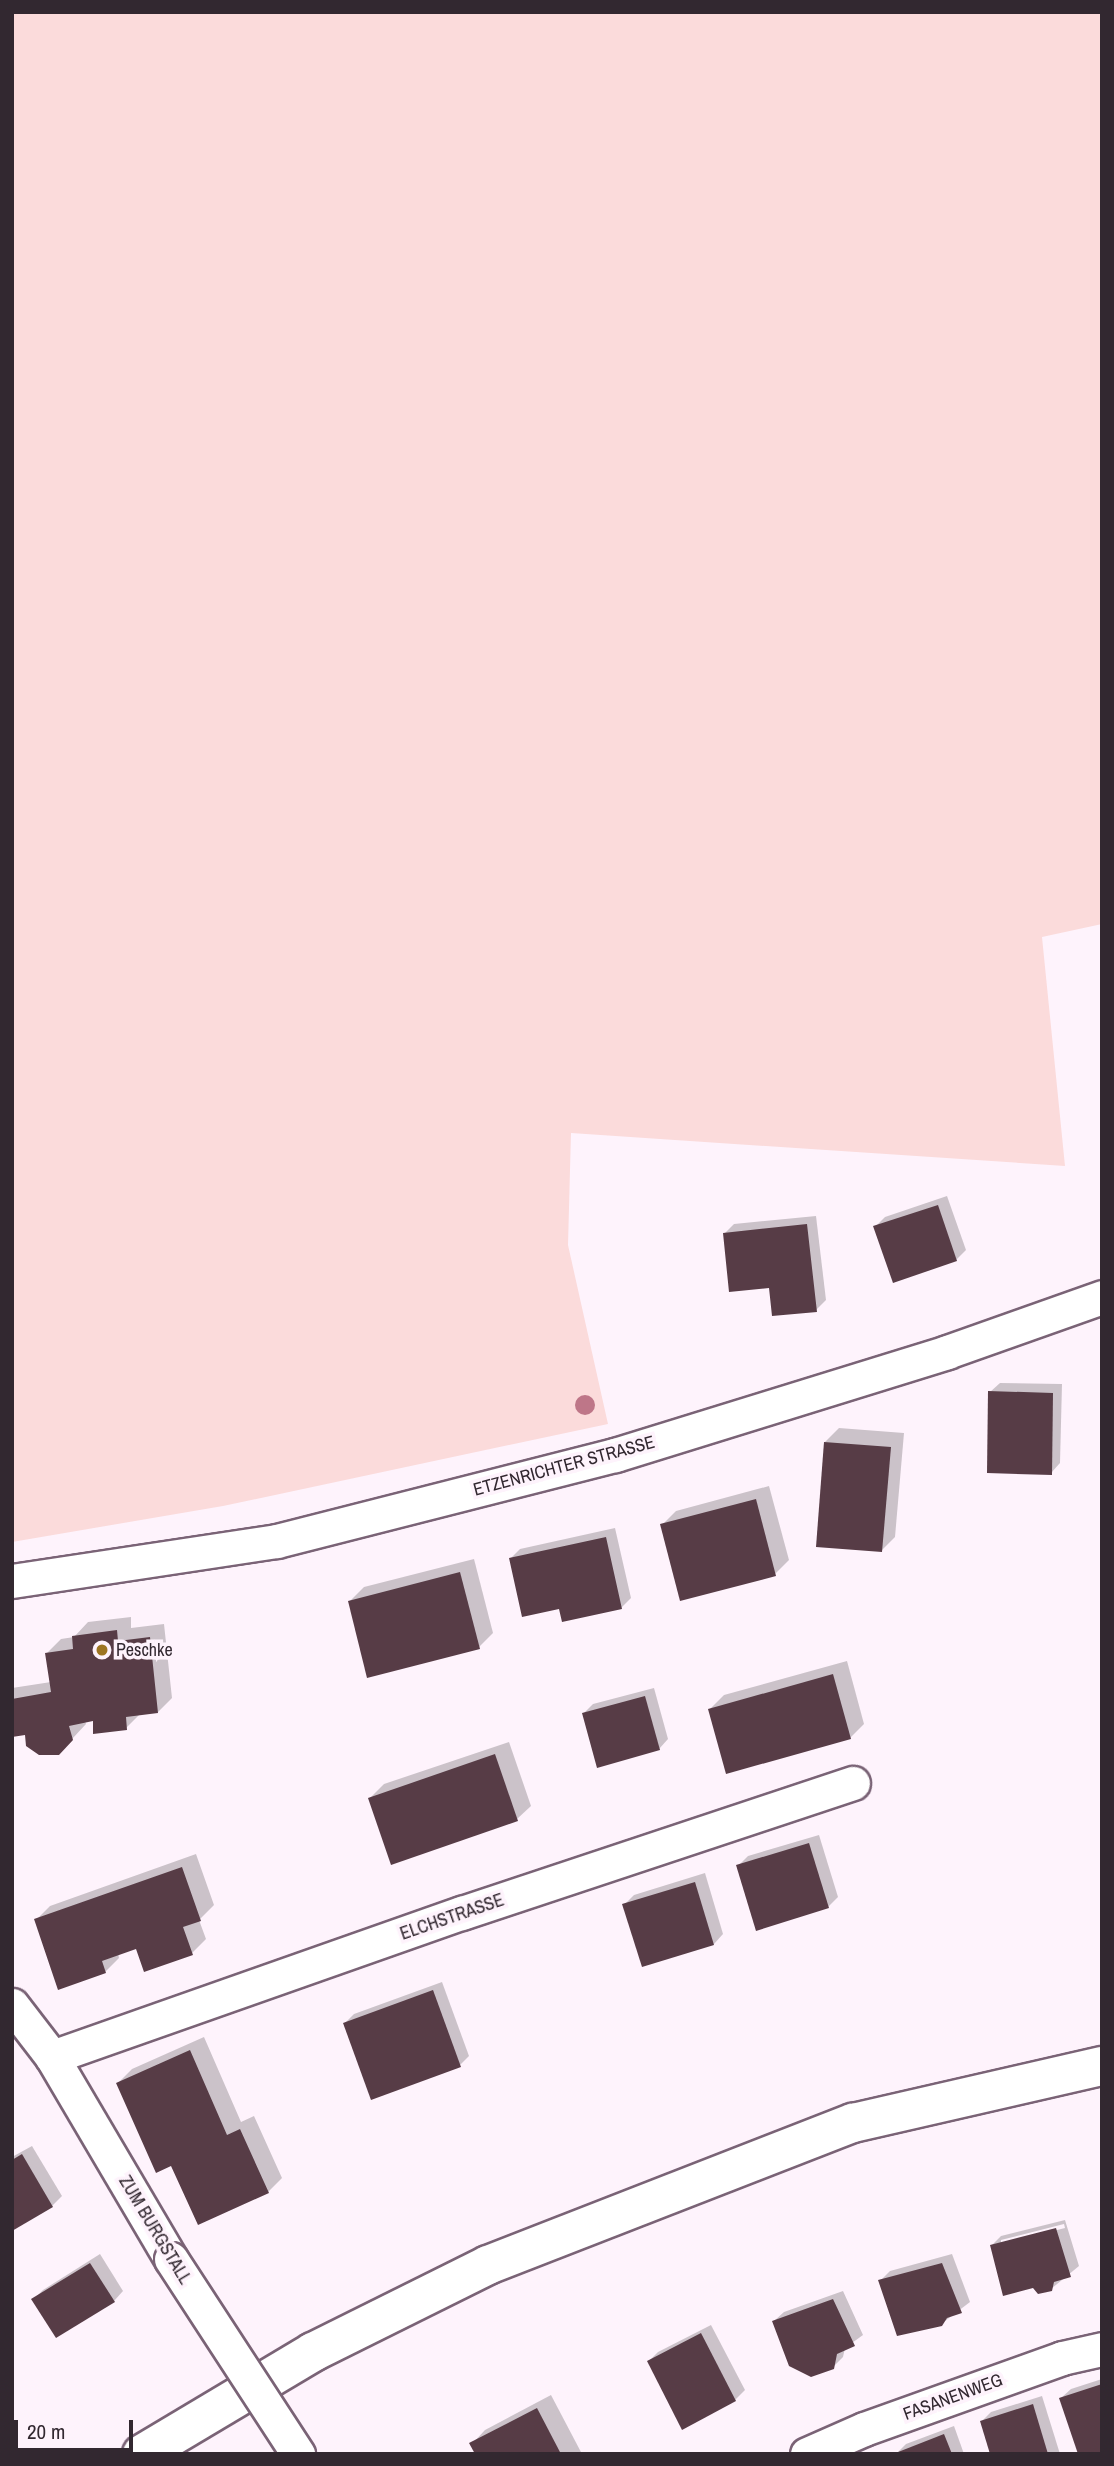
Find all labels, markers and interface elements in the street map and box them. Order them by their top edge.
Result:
street label: ETZENRICHTER STRASSE [471,1431,657,1501]
place label: Peschke [116,1639,173,1661]
marker: Peschke [94,1642,110,1658]
street label: ELCHSTRASSE [397,1889,507,1945]
street label: ZUM BURGSTALL [114,2172,196,2288]
street label: FASANENWEG [900,2369,1006,2425]
scale bar [18,2406,136,2450]
text: 20 m [27,2417,65,2446]

